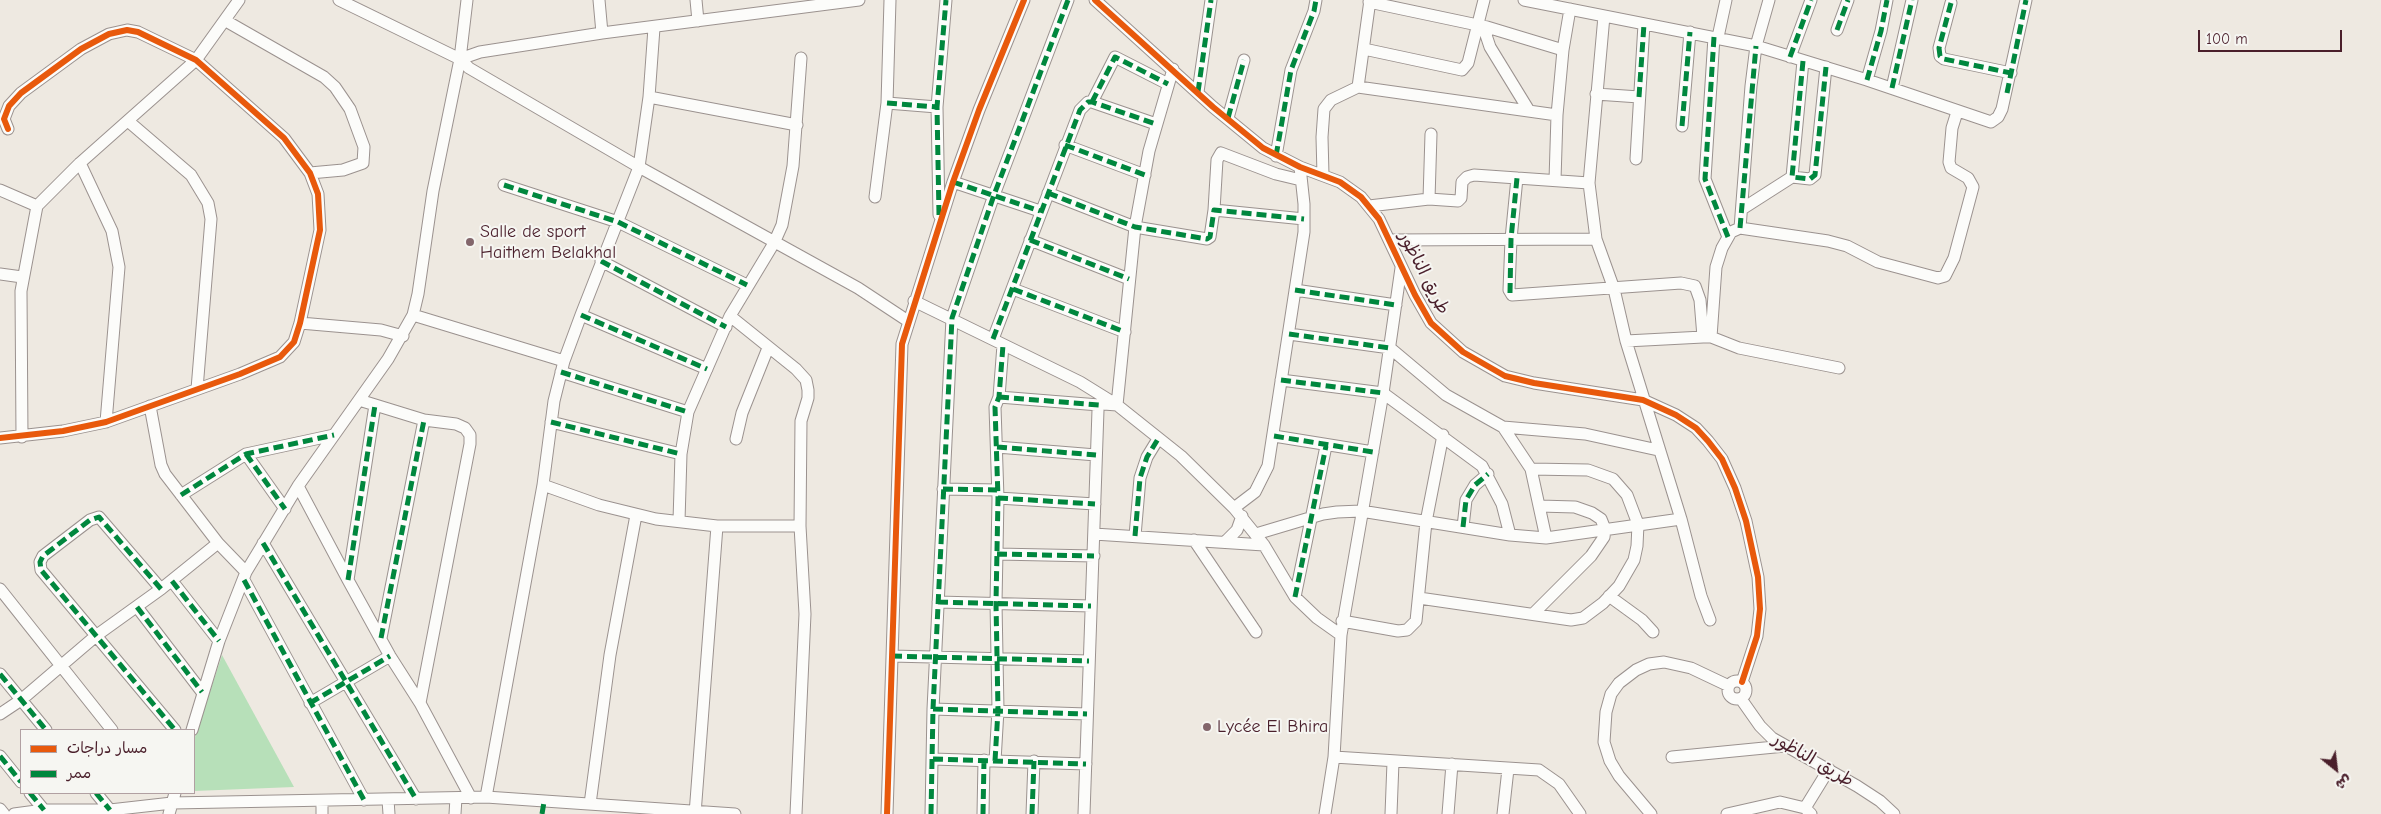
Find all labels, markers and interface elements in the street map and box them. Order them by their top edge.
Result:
scale bar [2201,20,2345,52]
text: 100 m [2206,30,2248,48]
place label: Salle de sport Haithem Belakhal [480,221,616,264]
street label: طريق الناظور [1394,228,1454,318]
marker: Salle de sport Haithem Belakhal [464,236,476,248]
place label: Lycée El Bhira [1217,716,1328,738]
marker: Lycée El Bhira [1201,721,1213,733]
street label: طريق الناظور [1769,728,1857,792]
legend [20,729,195,794]
text: مسار دراجات [67,739,147,757]
north arrow [2311,744,2361,794]
text: ممر [67,764,91,782]
text: ش [2333,771,2354,794]

